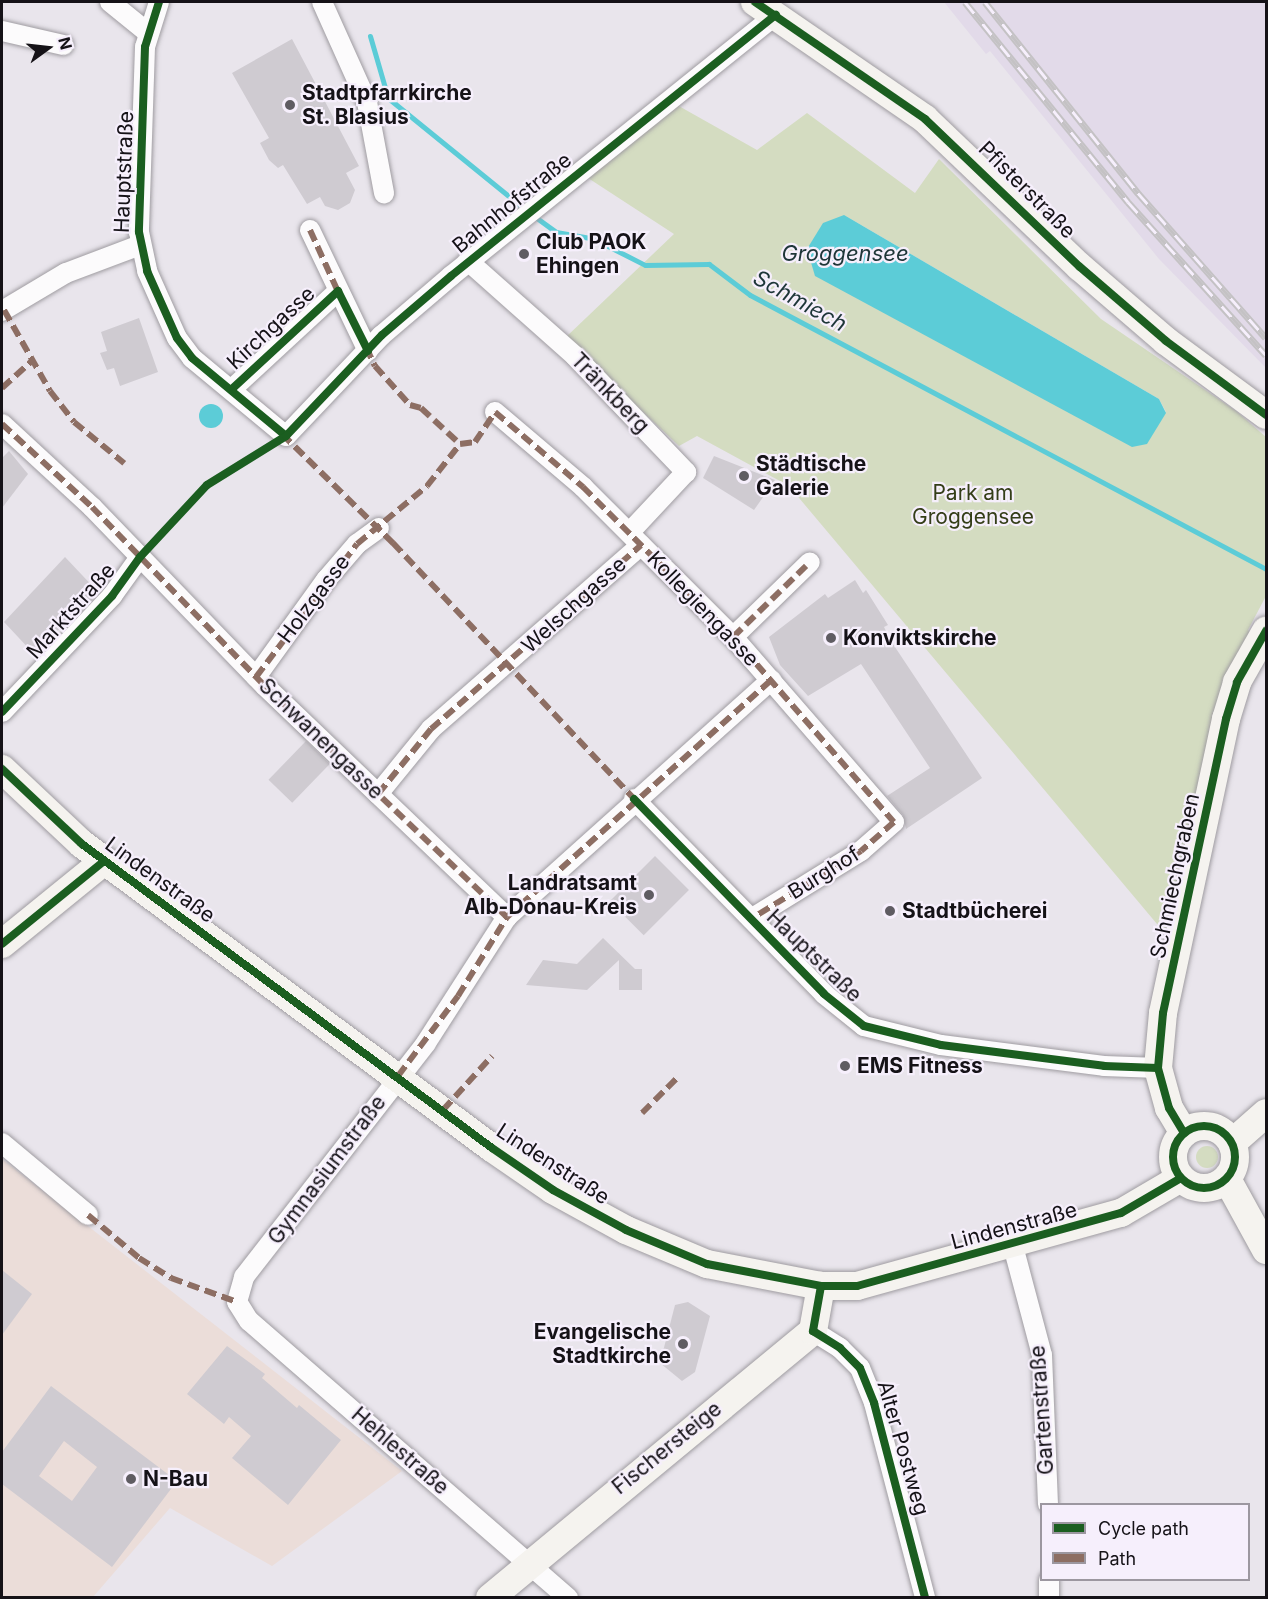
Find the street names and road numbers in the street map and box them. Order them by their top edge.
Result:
street label: Hauptstraße [109,111,139,233]
street label: Pfisterstraße [973,136,1081,244]
street label: Bahnhofstraße [448,147,576,259]
street label: Kirchgasse [222,281,320,375]
street label: Tränkberg [566,348,654,438]
street label: Kollegiengasse [642,546,764,672]
street label: Holzgasse [273,550,355,648]
street label: Welschgasse [517,552,631,658]
street label: Marktstraße [21,558,121,664]
street label: Schwanengasse [254,673,388,805]
street label: Schmiechgraben [1145,791,1205,961]
street label: Lindenstraße [100,832,220,928]
street label: Burghof [784,841,864,905]
street label: Hauptstraße [761,905,867,1007]
street label: Gymnasiumstraße [263,1091,391,1249]
street label: Lindenstraße [492,1118,614,1210]
street label: Lindenstraße [948,1197,1080,1255]
street label: Gartenstraße [1025,1344,1059,1476]
street label: Alter Postweg [872,1378,934,1518]
street label: Fischersteige [607,1396,727,1500]
street label: Hehlestraße [346,1402,454,1500]

